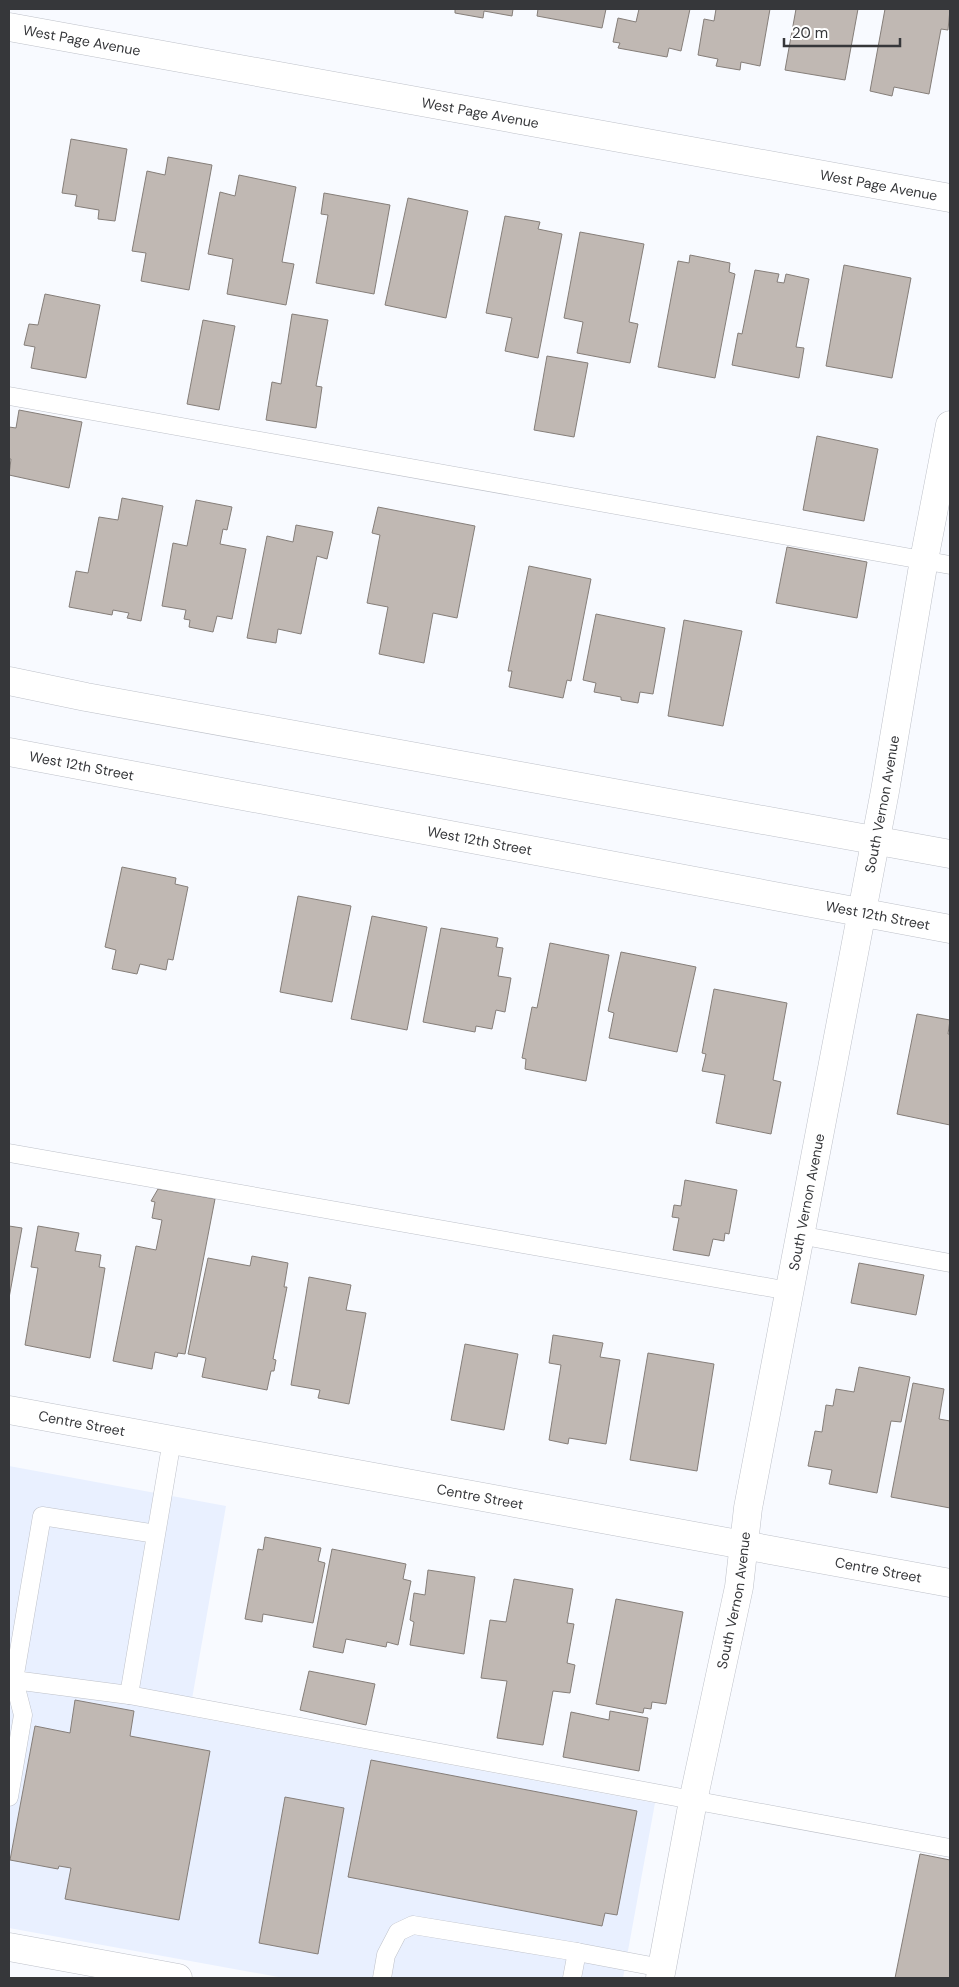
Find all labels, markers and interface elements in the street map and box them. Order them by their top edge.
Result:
scale bar [784,15,900,47]
street label: West Page Avenue [22,21,142,60]
text: 20 m [792,23,828,43]
street label: West Page Avenue [420,93,541,132]
street label: West Page Avenue [819,166,939,205]
street label: South Vernon Avenue [861,734,903,874]
street label: West 12th Street [28,747,136,784]
street label: West 12th Street [426,822,534,859]
street label: West 12th Street [824,897,932,934]
street label: South Vernon Avenue [785,1132,828,1272]
street label: Centre Street [37,1407,127,1440]
street label: Centre Street [435,1480,525,1513]
street label: South Vernon Avenue [713,1531,754,1671]
street label: Centre Street [834,1553,923,1587]

